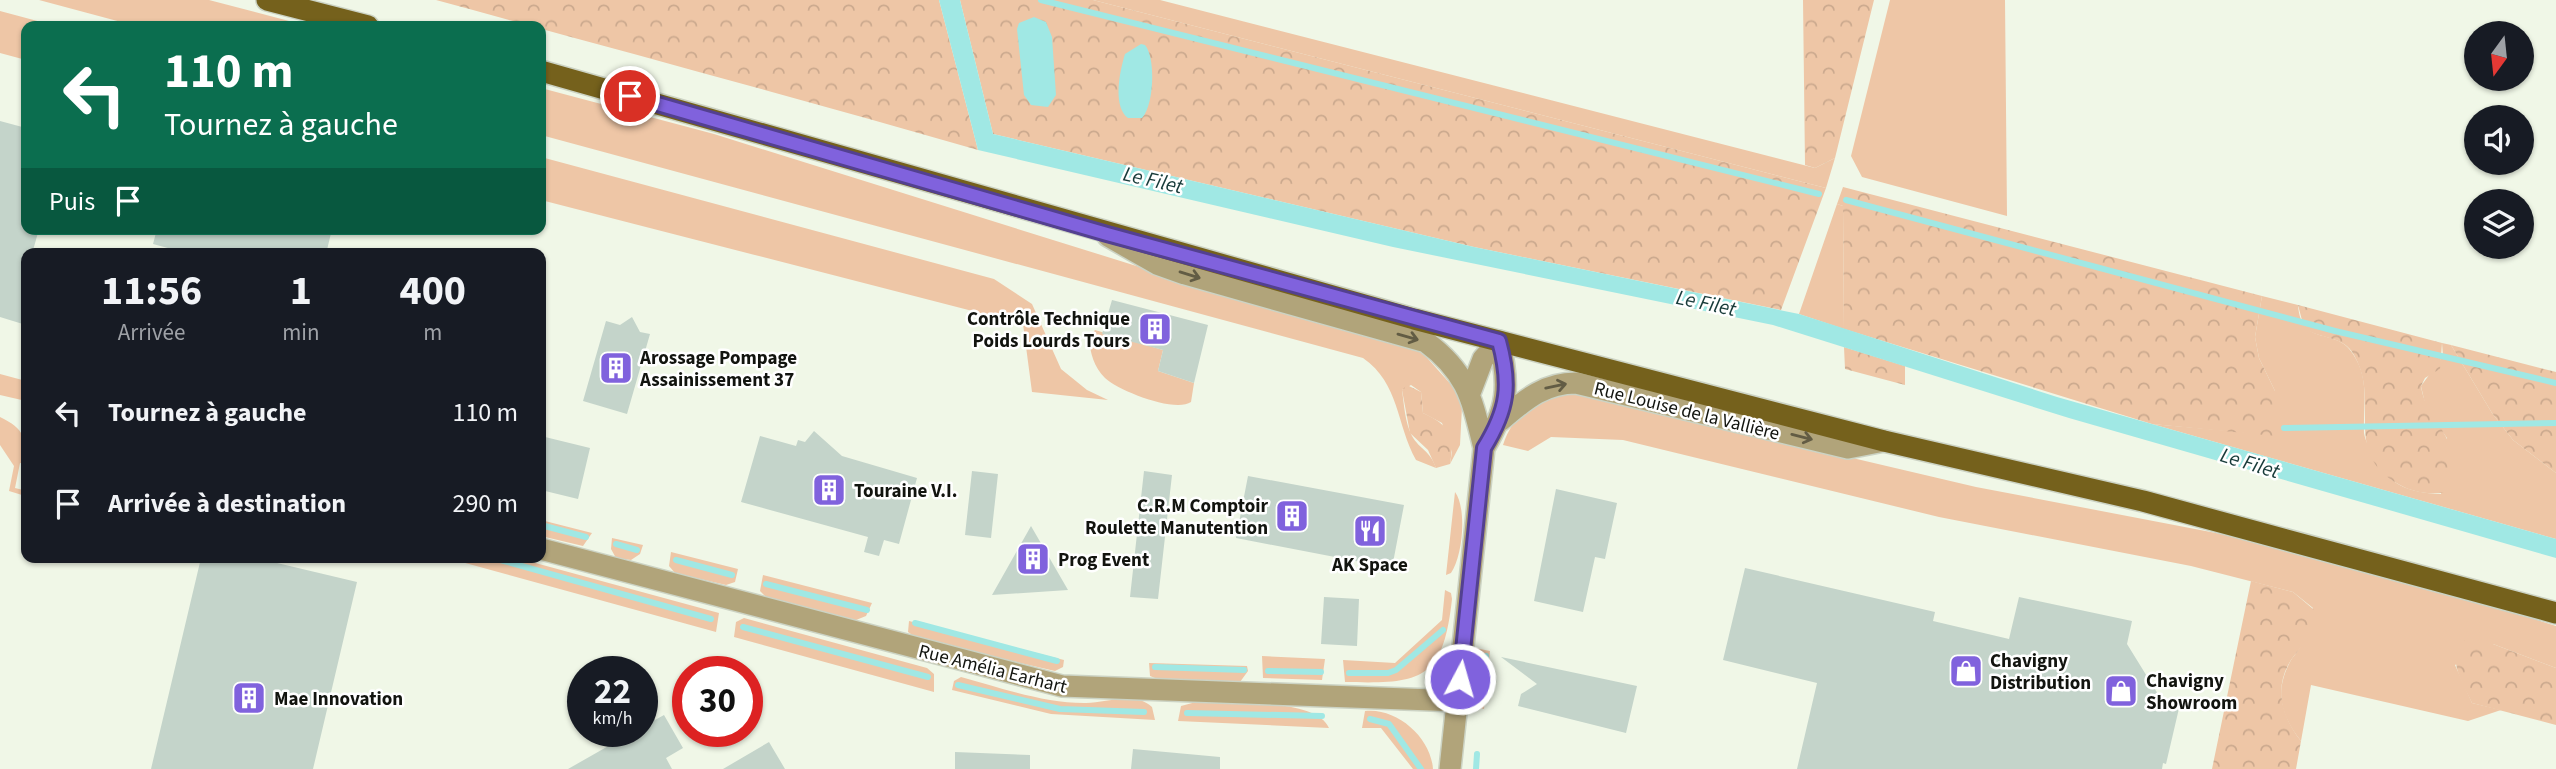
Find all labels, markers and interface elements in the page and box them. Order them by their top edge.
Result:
north arrow [2464,21,2534,91]
map controls [2464,21,2534,259]
text: 110 m [164,37,293,107]
icon: left [49,49,140,140]
pin [600,66,660,126]
icon: arrive [611,77,649,115]
text: Tournez à gauche [164,102,398,148]
button: sound [2464,105,2534,175]
water label: Le Filet [1120,159,1187,202]
icon: arrive [109,182,147,220]
text: Puis [49,183,95,220]
button: layers [2464,189,2534,259]
text: 11:56 [101,261,202,321]
text: 1 [290,261,312,321]
text: 400 [399,261,466,321]
one-way arrow [1178,270,1200,283]
water label: Le Filet [1673,282,1740,324]
place label: Contrôle Technique Poids Lourds Tours [967,306,1130,355]
building icon: Contrôle Technique Poids Lourds Tours [1136,310,1174,348]
text: Arrivée [118,316,185,349]
text: min [282,316,320,349]
text: m [423,316,442,349]
one-way arrow [1397,331,1419,344]
place label: Arossage Pompage Assainissement 37 [639,345,797,394]
building icon: Arossage Pompage Assainissement 37 [597,349,635,387]
street label: Rue Louise de la Vallière [1591,375,1782,448]
one-way arrow [1545,378,1567,391]
icon: left [49,394,87,432]
text: Tournez à gauche [108,394,307,431]
text: 110 m [452,394,518,431]
one-way arrow [1790,431,1812,444]
water label: Le Filet [2217,440,2284,487]
building icon: Touraine V.I. [810,471,848,509]
place label: Touraine V.I. [854,478,958,505]
icon: arrive [49,485,87,523]
text: Arrivée à destination [108,485,346,522]
text: 290 m [452,485,518,522]
place label: C.R.M Comptoir Roulette Manutention [1085,493,1268,542]
building icon: C.R.M Comptoir Roulette Manutention [1273,497,1311,535]
restaurant icon: AK Space [1351,512,1389,550]
building icon: Prog Event [1014,540,1052,578]
place label: Prog Event [1058,547,1149,574]
place label: AK Space [1331,552,1408,579]
street label: Rue Amélia Earhart [916,638,1070,701]
position arrow [1423,642,1497,716]
place label: Chavigny Distribution [1990,648,2091,697]
shop icon: Chavigny Distribution [1947,652,1985,690]
speed limit sign: 30 [672,656,763,747]
text: 22 [594,667,631,717]
place label: Chavigny Showroom [2146,668,2237,717]
shop icon: Chavigny Showroom [2102,672,2140,710]
building icon: Mae Innovation [230,679,268,717]
place label: Mae Innovation [274,686,403,713]
text: km/h [593,706,632,731]

